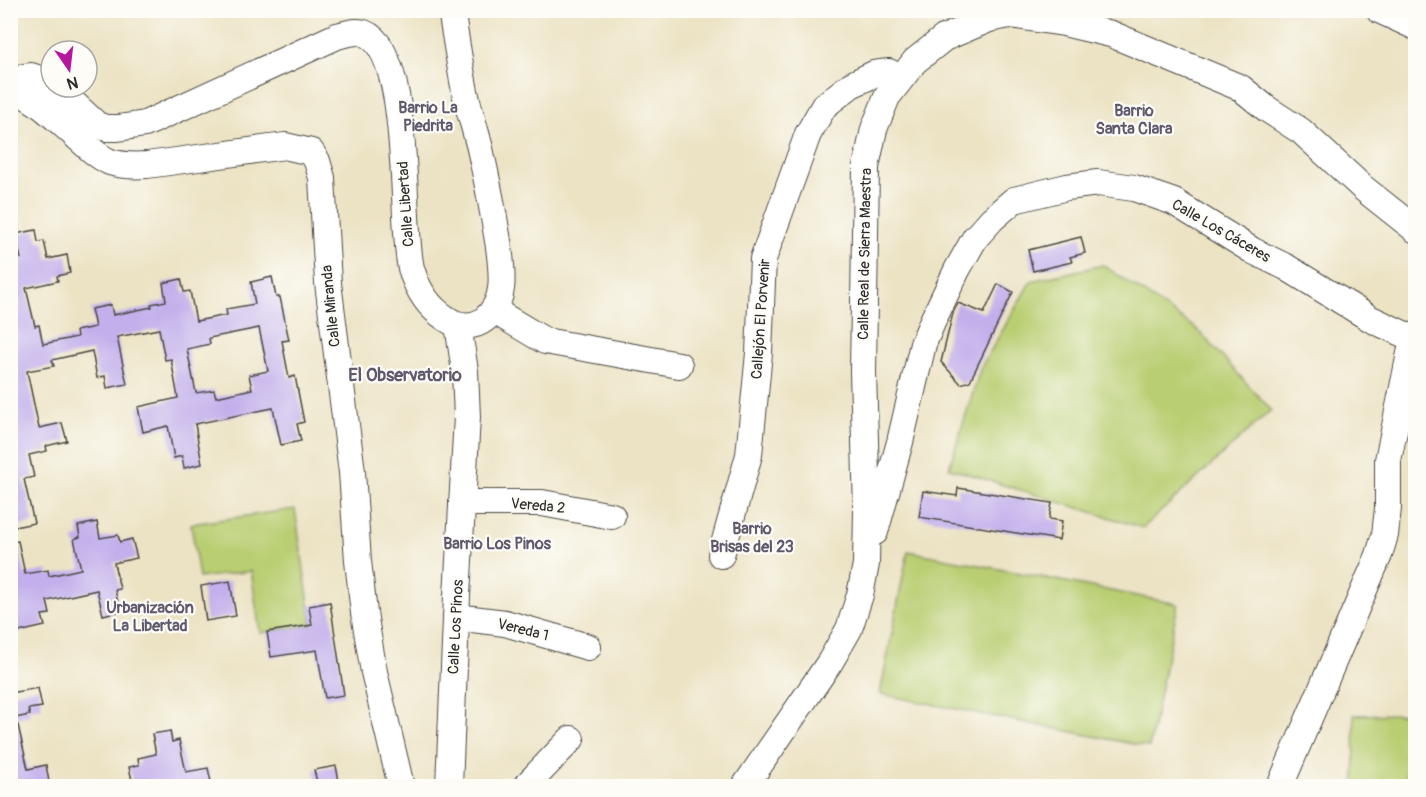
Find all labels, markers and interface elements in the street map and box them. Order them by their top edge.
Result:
north arrow [39,39,99,99]
text: N [65,72,80,94]
district label: Barrio La Piedrita [398,98,458,136]
district label: Barrio Santa Clara [1096,101,1173,139]
street label: Calle Libertad [394,161,418,247]
street label: Calle Real de Sierra Maestra [854,168,876,340]
street label: Calle Los Cáceres [1168,195,1274,267]
street label: Callejón El Porvenir [747,257,775,380]
street label: Calle Miranda [317,264,345,348]
district label: El Observatorio [348,364,462,387]
street label: Vereda 2 [510,494,566,518]
district label: Barrio Brisas del 23 [710,519,794,557]
district label: Barrio Los Pinos [443,534,552,554]
street label: Calle Los Pinos [444,579,468,675]
district label: Urbanización La Libertad [106,598,194,636]
street label: Vereda 1 [495,614,551,646]

